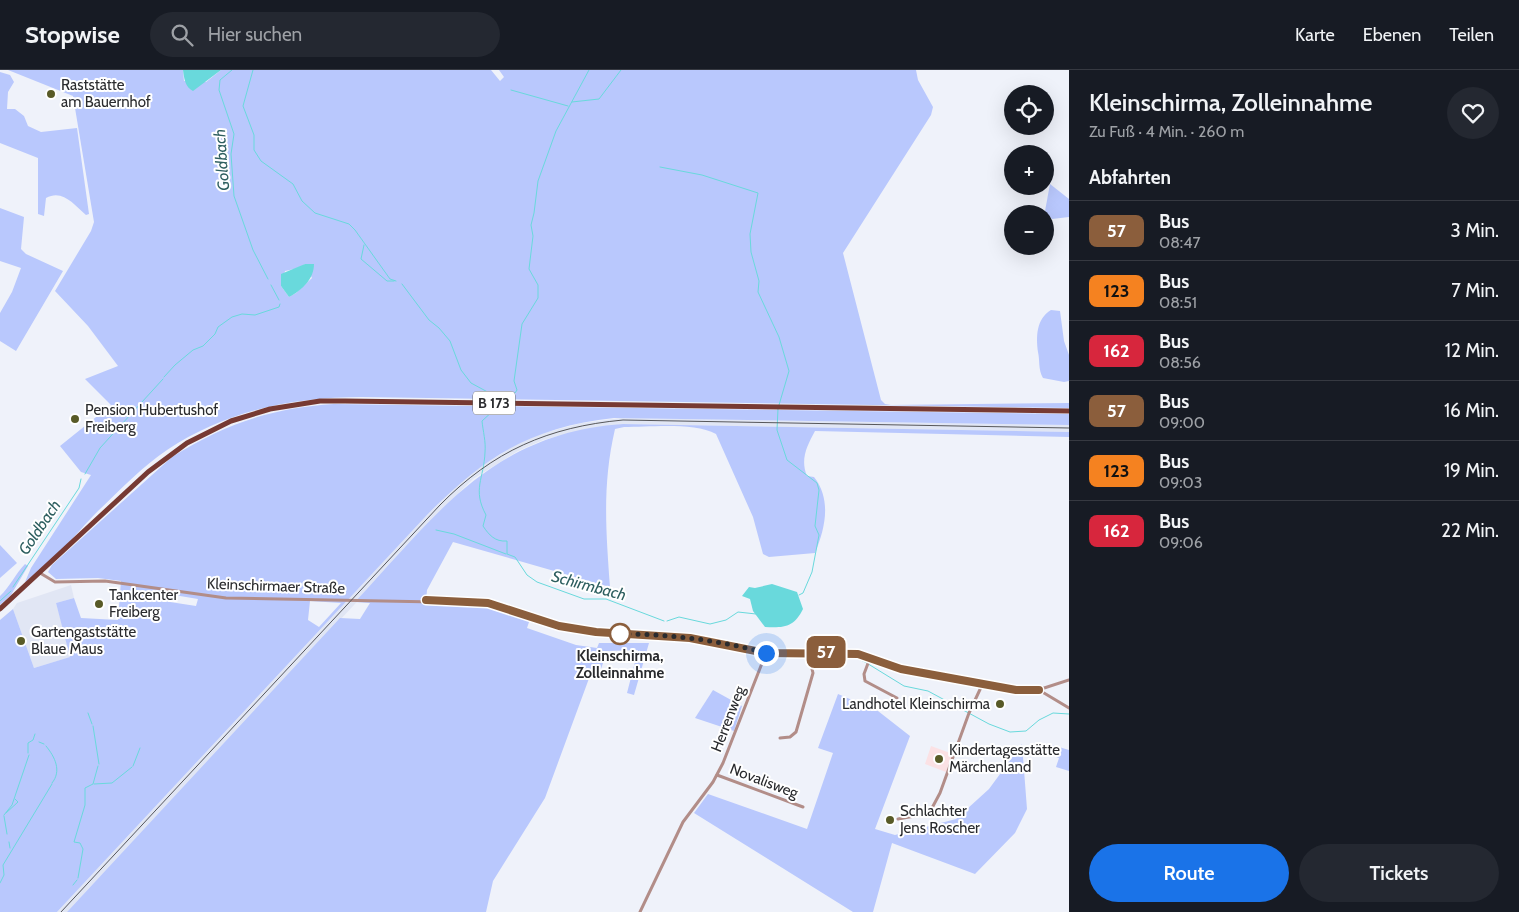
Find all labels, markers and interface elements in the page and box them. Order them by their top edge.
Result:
search box [150,12,500,57]
text: Stopwise [25,20,120,49]
icon: search [168,21,196,49]
text: Hier suchen [208,23,302,46]
text: Karte [1295,24,1335,46]
text: Ebenen [1363,24,1421,46]
text: Teilen [1449,24,1494,46]
place label: Raststätte am Bauernhof [61,76,151,111]
map controls [1004,85,1054,255]
button: locate [1004,85,1054,135]
button: heart [1447,87,1499,139]
marker: Raststätte am Bauernhof [45,88,57,100]
text: Kleinschirma, Zolleinnahme [1089,88,1372,117]
text: Zu Fuß · 4 Min. · 260 m [1089,122,1244,141]
water label: Goldbach [210,128,233,191]
button: + [1004,145,1054,195]
text: Abfahrten [1089,166,1171,189]
button: − [1004,205,1054,255]
text: Bus [1159,210,1189,233]
text: 3 Min. [1451,219,1499,242]
text: 57 [1107,220,1126,242]
text: 08:47 [1159,233,1201,252]
text: Bus [1159,270,1189,293]
text: 7 Min. [1451,279,1499,302]
text: 123 [1104,280,1129,302]
text: 08:51 [1159,293,1197,312]
text: Bus [1159,330,1189,353]
text: 12 Min. [1445,339,1499,362]
text: 162 [1103,340,1130,362]
text: 08:56 [1159,353,1201,372]
text: Bus [1159,390,1189,413]
road number: B 173 [473,392,515,414]
text: 16 Min. [1444,399,1499,422]
text: 57 [1107,400,1126,422]
place label: Pension Hubertushof Freiberg [85,401,218,436]
marker: Pension Hubertushof Freiberg [69,413,81,425]
text: 09:00 [1159,413,1205,432]
text: Bus [1159,450,1189,473]
text: 19 Min. [1444,459,1499,482]
text: 123 [1104,460,1129,482]
text: 09:03 [1159,473,1202,492]
water label: Goldbach [14,496,65,558]
text: Bus [1159,510,1189,533]
text: 22 Min. [1441,519,1499,542]
text: 162 [1103,520,1130,542]
text: 09:06 [1159,533,1203,552]
water label: Schirmbach [550,566,628,605]
street label: Kleinschirmaer Straße [207,575,346,597]
place label: Tankcenter Freiberg [109,586,178,621]
marker: Tankcenter Freiberg [93,598,105,610]
place label: Gartengaststätte Blaue Maus [31,623,136,658]
marker: Kleinschirma, Zolleinnahme [609,623,631,645]
marker: Gartengaststätte Blaue Maus [15,635,27,647]
line badge: 57 [804,636,848,668]
your location [754,641,779,666]
text: 57 [817,641,835,663]
place label: Kleinschirma, Zolleinnahme [576,647,665,682]
street label: Herrenweg [707,683,749,755]
place label: Landhotel Kleinschirma [842,695,991,713]
marker: Landhotel Kleinschirma [994,698,1006,710]
place label: Kindertagesstätte Märchenland [949,741,1060,776]
marker: Kindertagesstätte Märchenland [933,753,945,765]
street label: Novalisweg [727,760,801,802]
place label: Schlachter Jens Roscher [899,802,980,837]
marker: Schlachter Jens Roscher [884,814,896,826]
button: Route [1089,844,1289,902]
button: Tickets [1299,844,1499,902]

